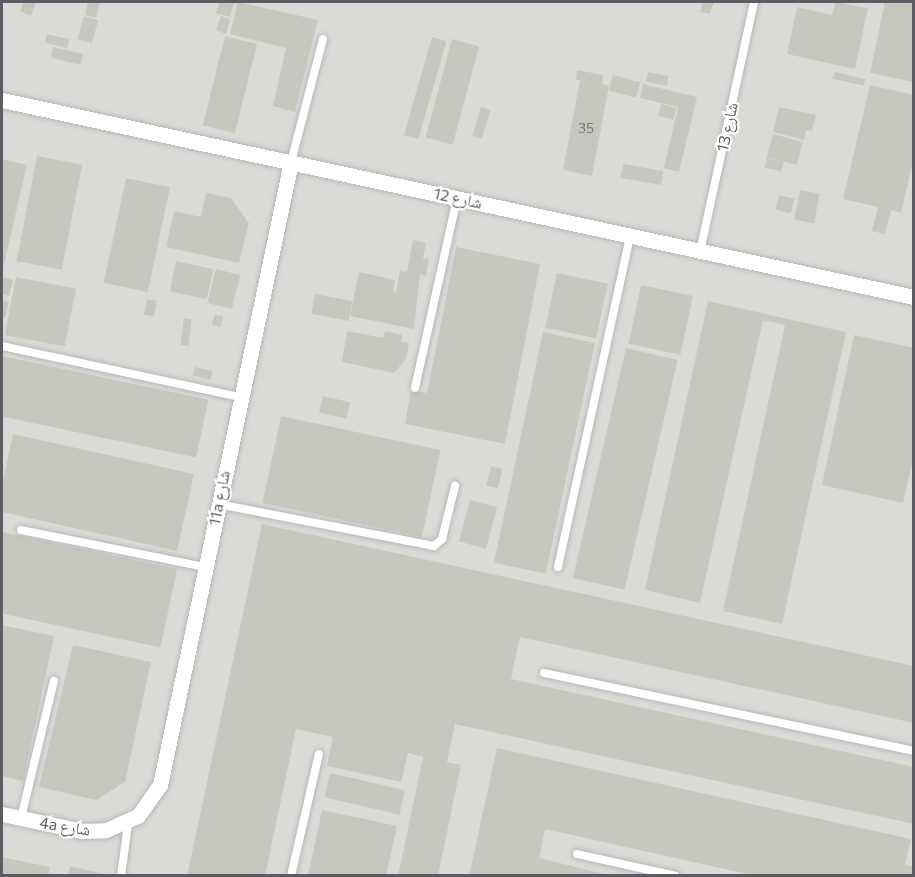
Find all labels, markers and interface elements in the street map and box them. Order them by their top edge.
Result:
street label: شارع 13 [712,101,742,153]
house number: 35 [578,120,594,136]
street label: شارع 12 [432,183,484,213]
street label: 11a شارع [204,469,234,527]
street label: 4a شارع [38,812,92,840]

